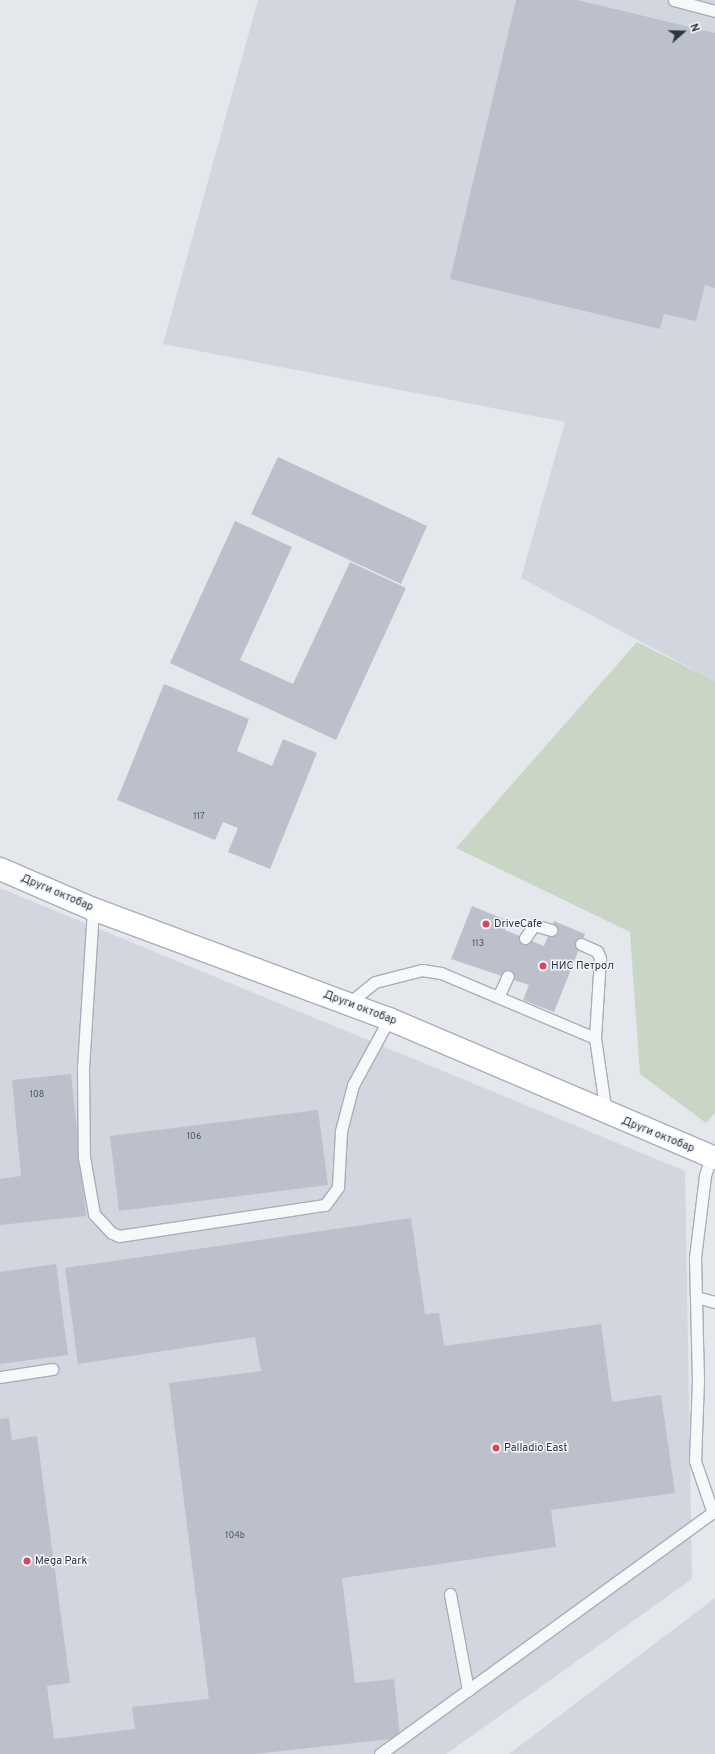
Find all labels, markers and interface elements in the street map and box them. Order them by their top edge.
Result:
north arrow [663,12,703,52]
text: N [686,22,702,34]
house number: 117 [193,812,205,822]
street label: Други октобар [19,872,95,914]
place label: DriveCafe [494,917,542,931]
marker: DriveCafe [481,919,491,929]
house number: 113 [472,939,484,949]
place label: НИС Петрол [551,959,614,973]
marker: НИС Петрол [538,961,548,971]
street label: Други октобар [322,988,398,1028]
house number: 108 [30,1090,44,1100]
street label: Други октобар [620,1114,696,1156]
house number: 106 [187,1132,201,1142]
place label: Palladio East [504,1441,567,1455]
marker: Palladio East [491,1443,501,1453]
house number: 104b [225,1531,245,1541]
place label: Mega Park [35,1554,87,1568]
marker: Mega Park [22,1556,32,1566]

